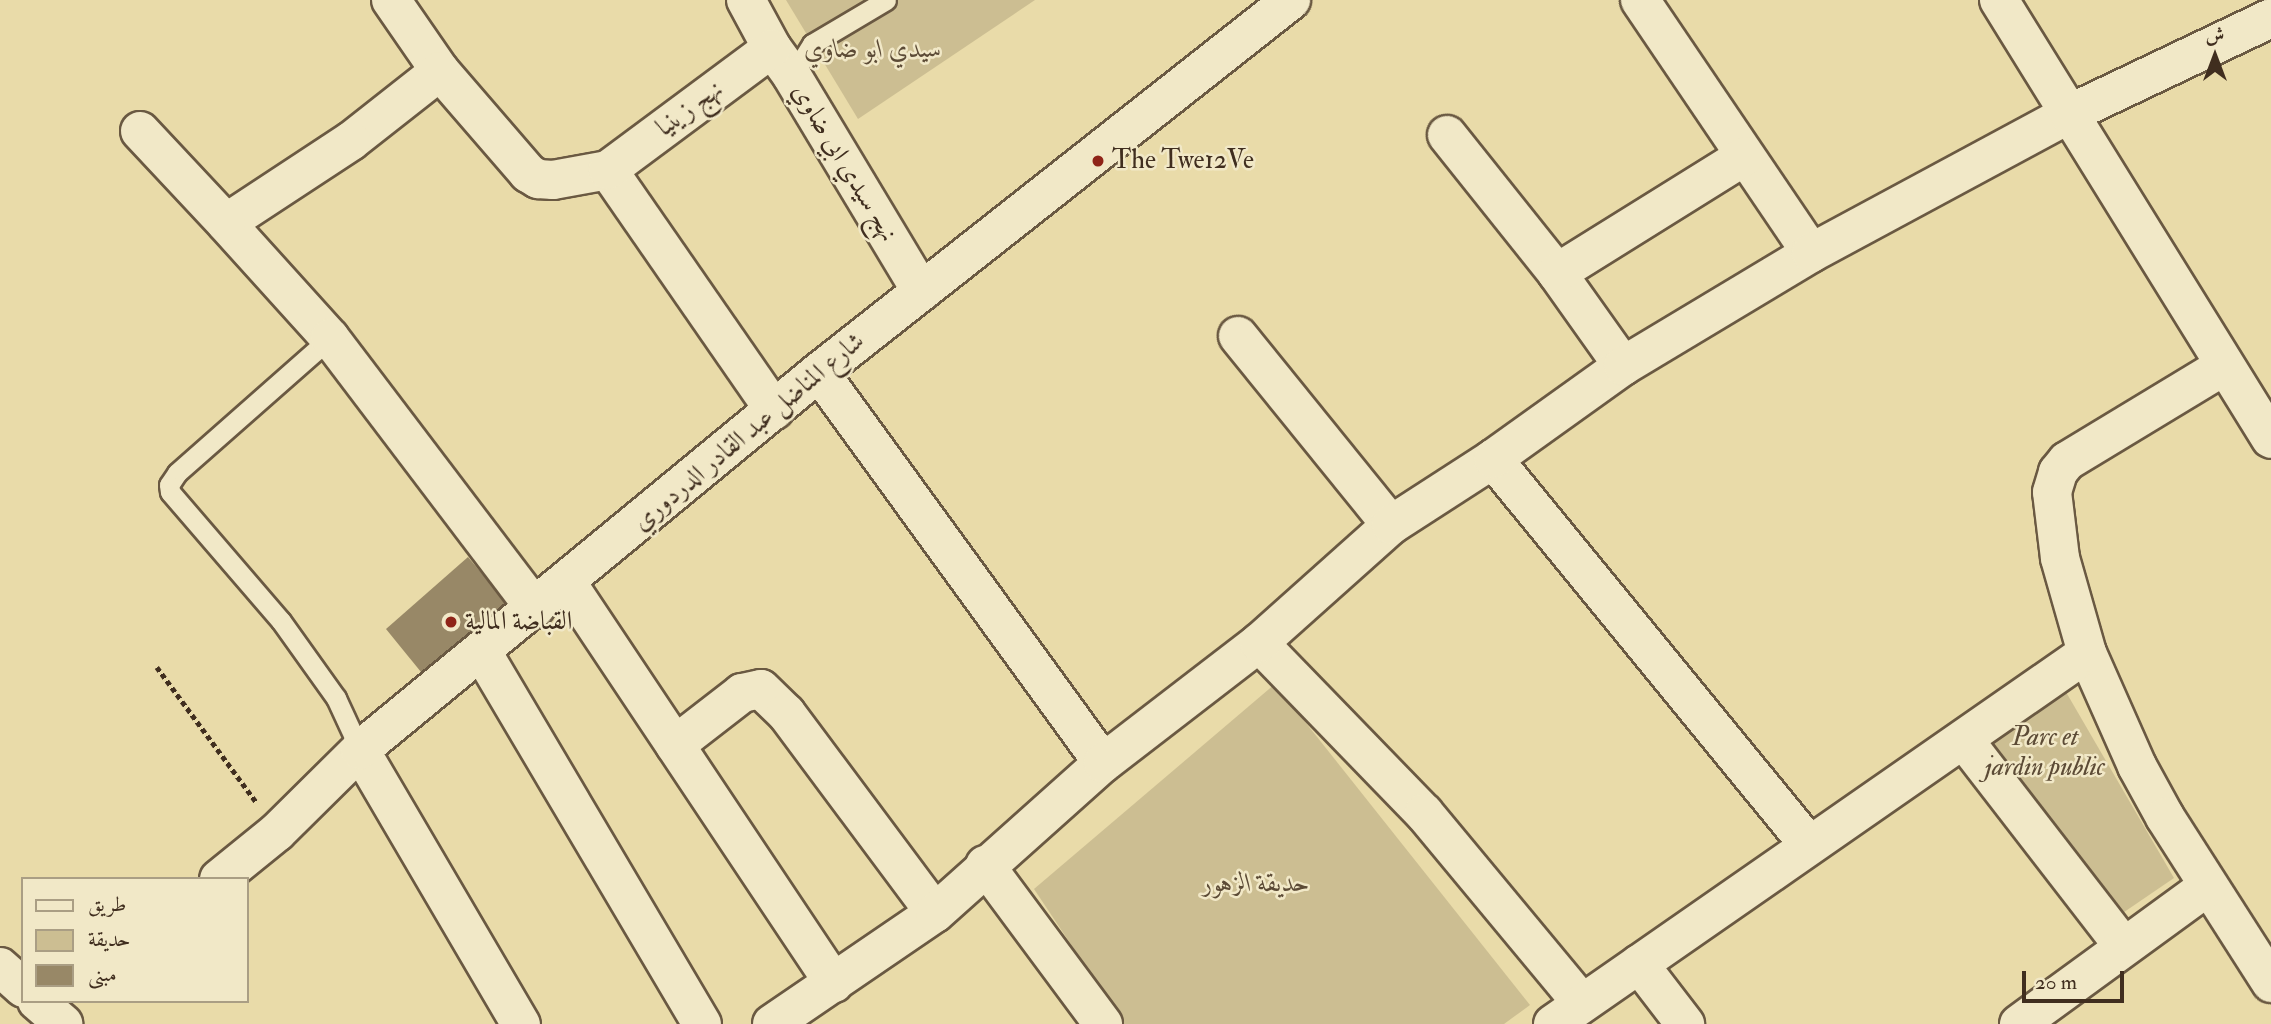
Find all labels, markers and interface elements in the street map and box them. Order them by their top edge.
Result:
north arrow [2180,21,2250,91]
text: ش [2206,23,2224,47]
park label: سيدي ابو ضاوي [804,34,942,66]
street label: نهج زينيا [650,74,730,144]
street label: نهج سيدي ابي ضاوي [784,78,904,248]
place label: The Twe12Ve [1112,145,1254,177]
marker: The Twe12Ve [1090,153,1106,169]
street label: شارع المناضل عبد القادر الدردوري [627,326,871,538]
place label: القباضة المالية [465,606,572,638]
marker: القباضة المالية [443,614,459,630]
park label: Parc et jardin public [1985,722,2105,784]
park label: حديقة الزهور [1202,868,1310,900]
legend [21,877,248,1003]
text: طريق [88,891,126,918]
text: حديقة [88,926,131,953]
scale bar [2026,958,2128,1002]
text: مبنى [88,961,117,988]
text: 20 m [2035,969,2077,996]

